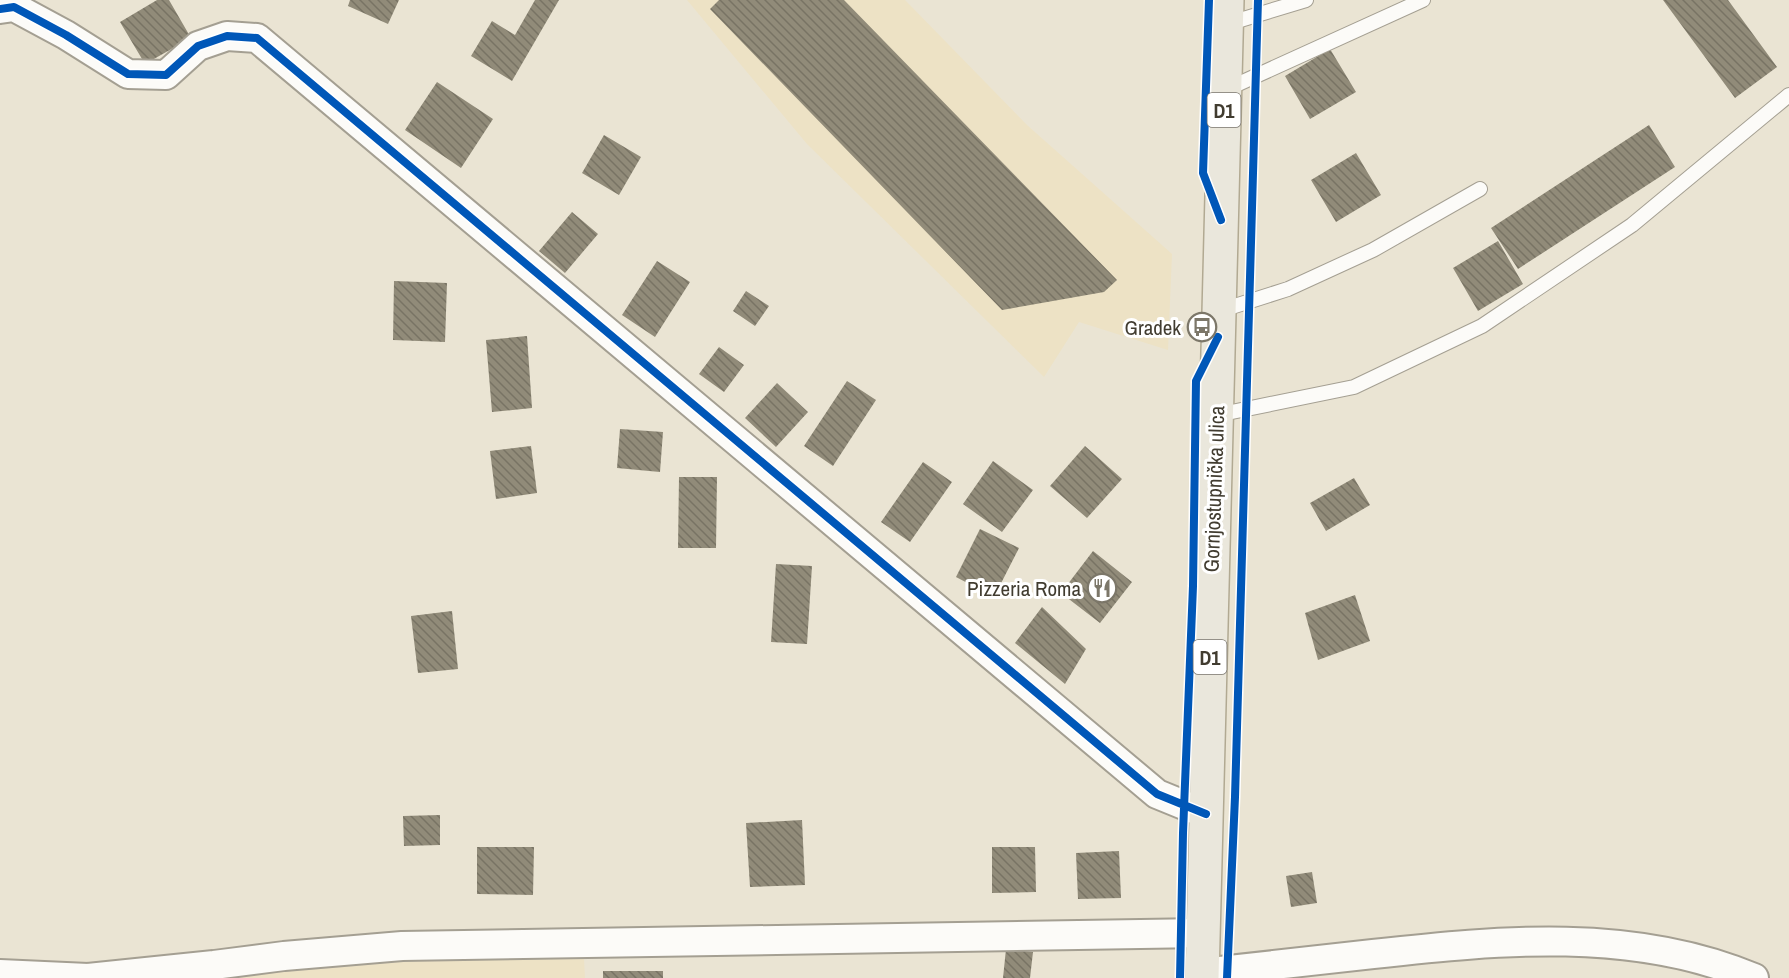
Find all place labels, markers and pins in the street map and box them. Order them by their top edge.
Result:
bus stop icon: Gradek [1186,311,1218,343]
place label: Gradek [1125,313,1181,342]
restaurant icon: Pizzeria Roma [1086,572,1118,604]
place label: Pizzeria Roma [967,574,1081,603]

